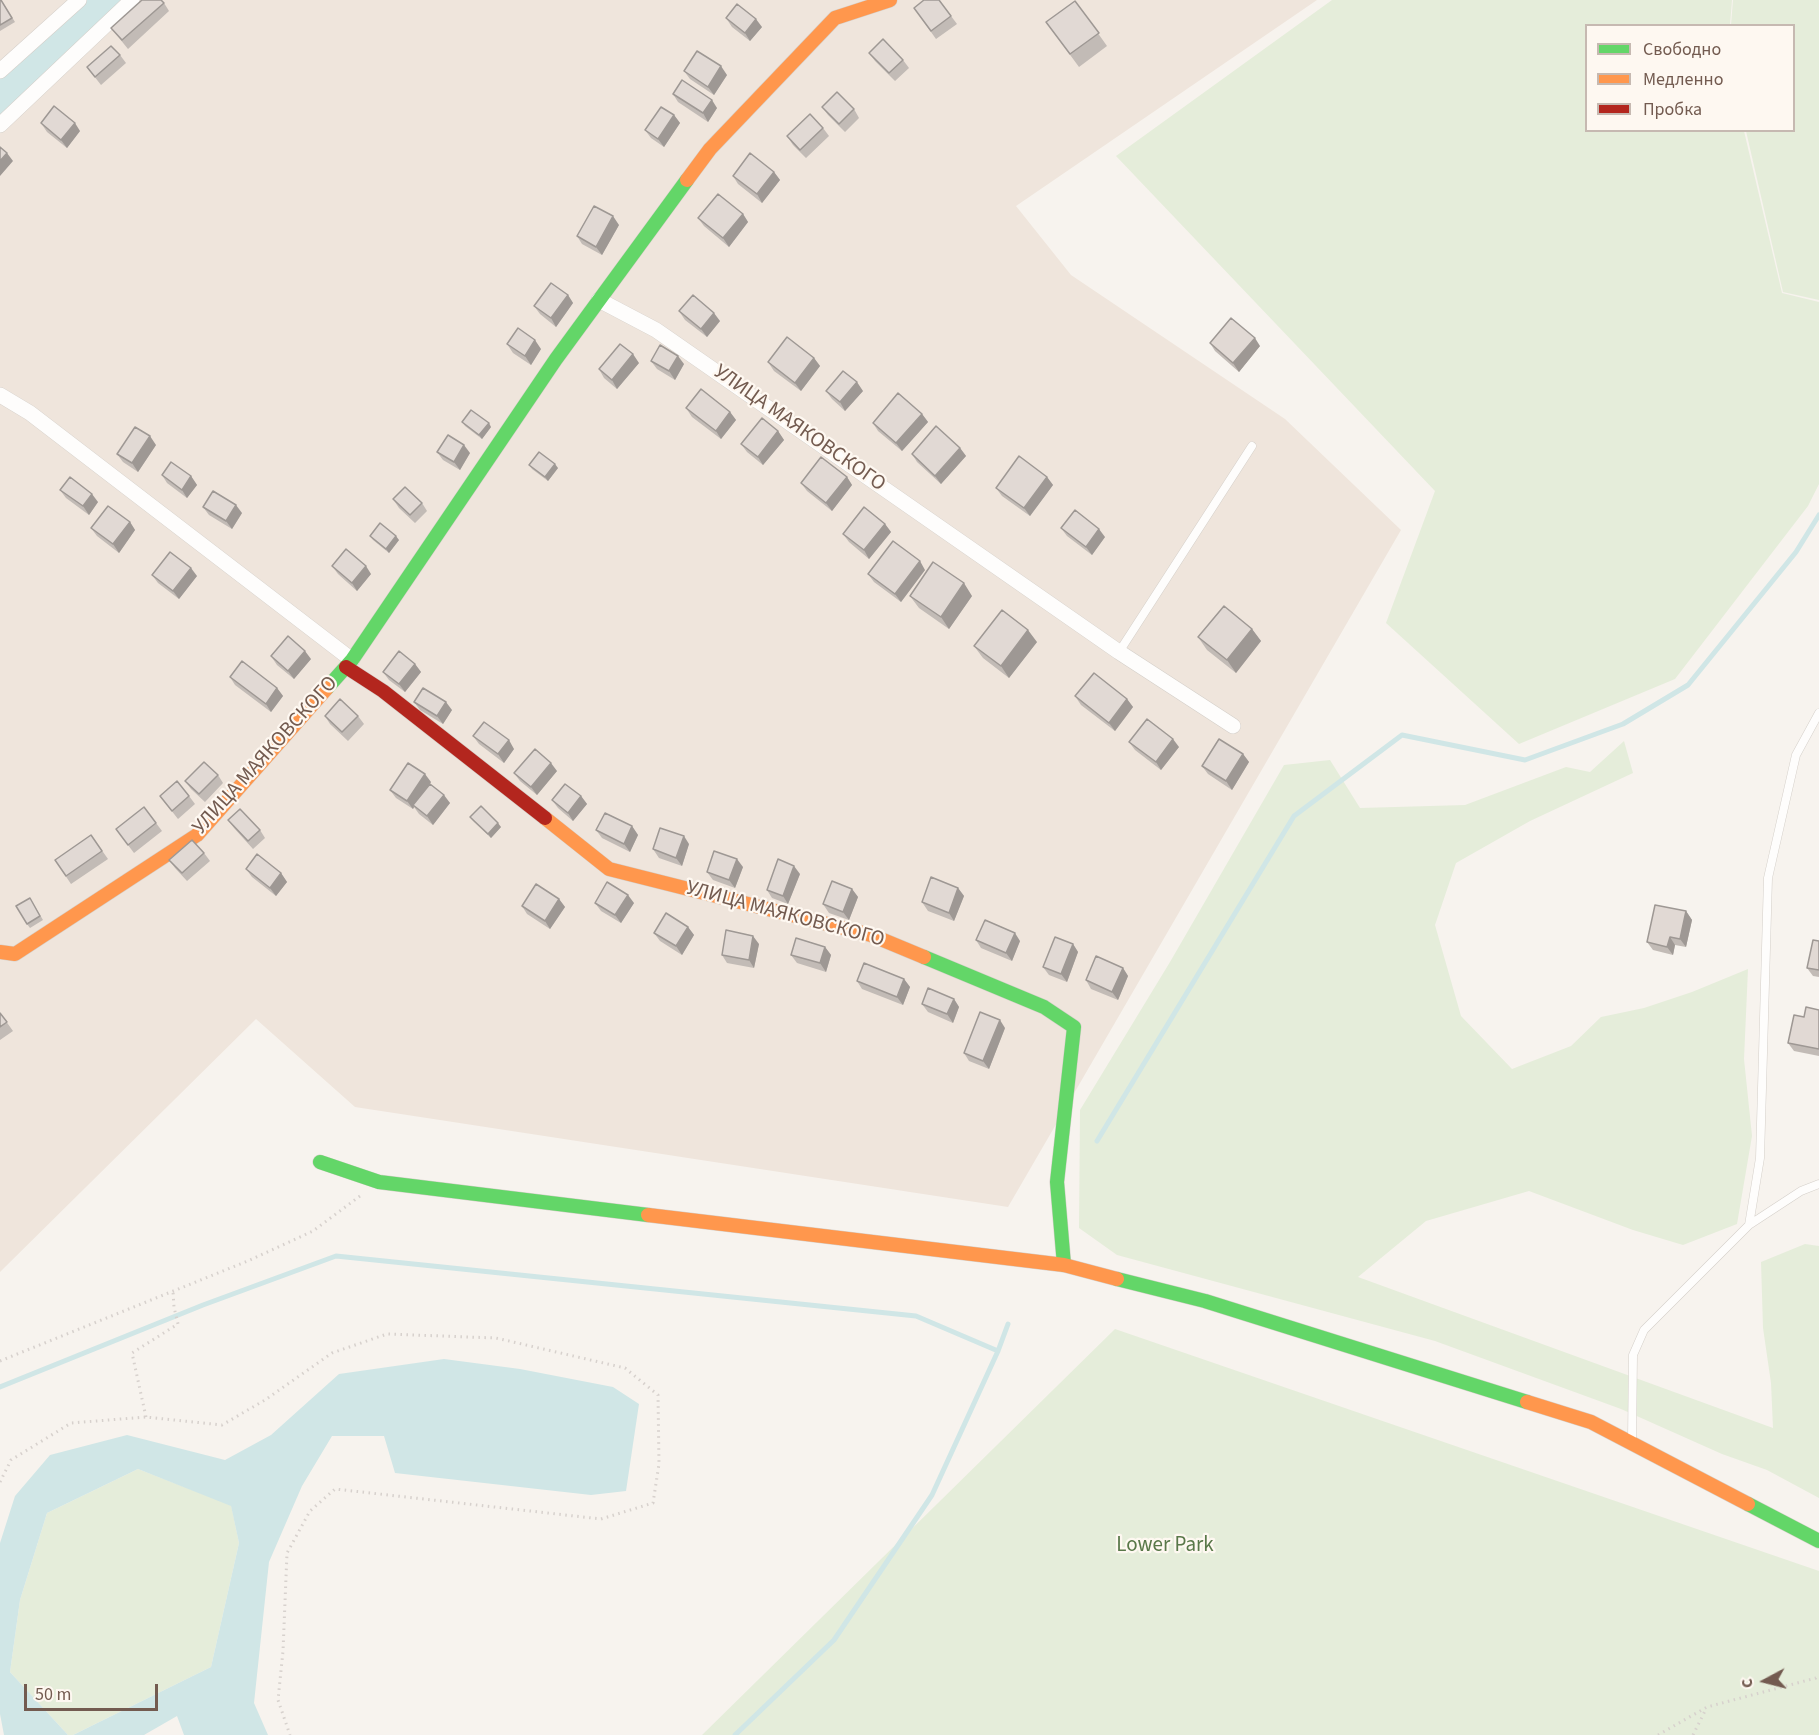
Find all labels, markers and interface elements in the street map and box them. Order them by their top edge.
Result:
legend [1585,24,1795,132]
text: Свободно [1643,37,1721,62]
text: Медленно [1643,67,1723,92]
text: Пробка [1643,97,1702,122]
street label: УЛИЦА МАЯКОВСКОГО [708,360,890,498]
street label: УЛИЦА МАЯКОВСКОГО [188,672,344,840]
street label: УЛИЦА МАЯКОВСКОГО [683,876,887,954]
park label: Lower Park [1116,1533,1214,1559]
north arrow [1735,1651,1795,1711]
scale bar [27,1672,160,1710]
text: С [1736,1677,1759,1689]
text: 50 m [35,1682,71,1707]

